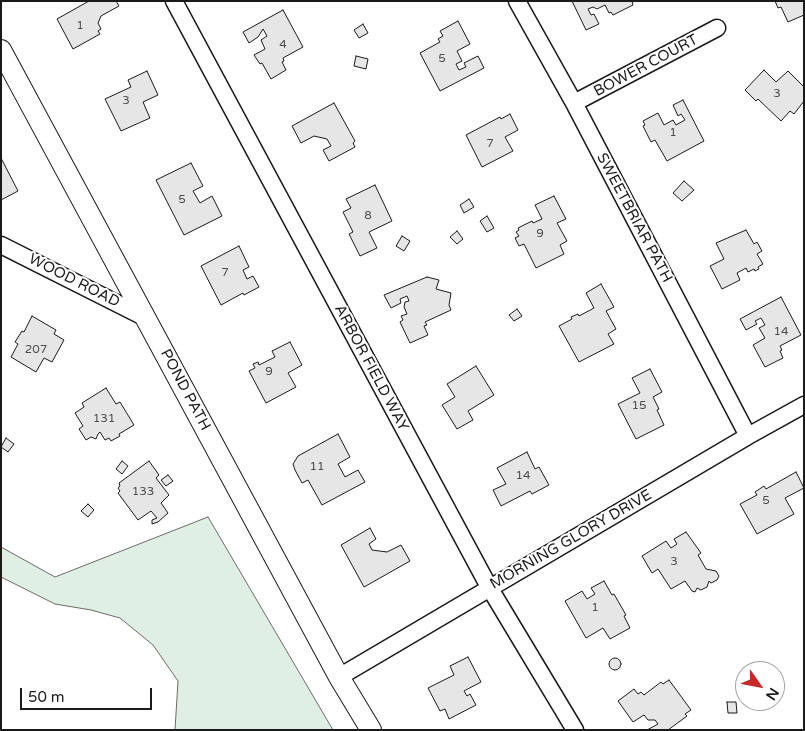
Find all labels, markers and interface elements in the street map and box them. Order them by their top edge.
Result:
house number: 1 [76,19,84,33]
street label: BOWER COURT [591,31,701,101]
house number: 4 [279,38,287,52]
house number: 5 [438,52,446,66]
house number: 3 [773,87,781,101]
house number: 3 [122,94,130,108]
house number: 1 [669,126,677,140]
house number: 7 [486,137,494,151]
street label: SWEETBRIAR PATH [592,150,676,286]
house number: 5 [178,193,186,207]
house number: 8 [364,209,372,223]
house number: 9 [536,227,544,241]
street label: WOOD ROAD [25,250,123,312]
house number: 7 [221,266,229,280]
street label: ARBOR FIELD WAY [330,302,412,434]
house number: 14 [773,325,789,339]
house number: 207 [25,343,47,357]
street label: POND PATH [156,346,214,434]
house number: 9 [265,365,273,379]
house number: 15 [631,399,647,413]
house number: 131 [93,412,115,426]
house number: 11 [309,460,325,474]
house number: 14 [515,469,531,483]
house number: 133 [132,485,154,499]
street label: MORNING GLORY DRIVE [487,486,655,594]
house number: 5 [762,494,770,508]
house number: 3 [670,555,678,569]
house number: 1 [591,601,599,615]
north arrow [735,661,785,711]
scale bar [22,678,155,710]
text: N [762,685,782,703]
text: 50 m [28,688,65,706]

